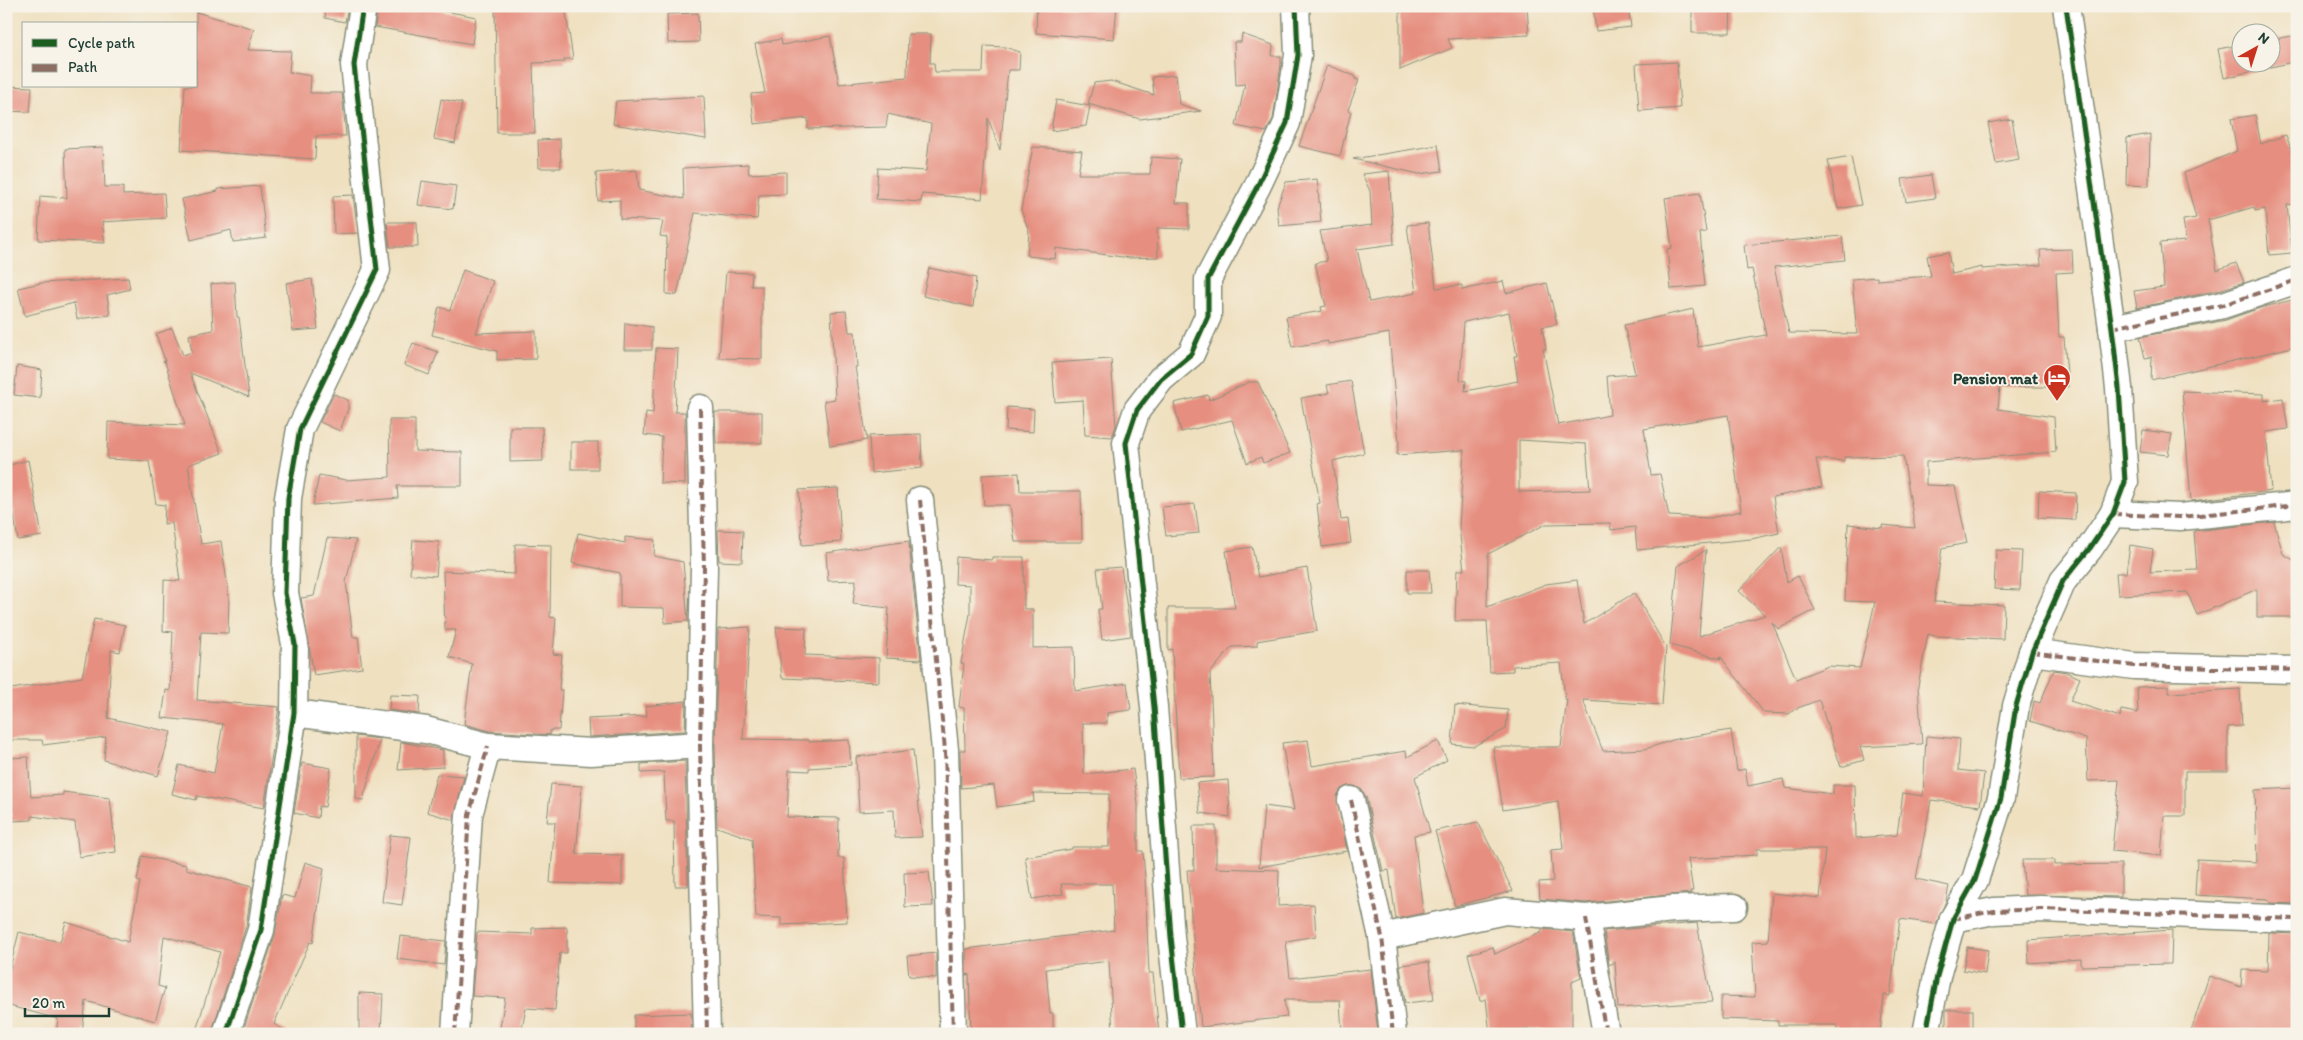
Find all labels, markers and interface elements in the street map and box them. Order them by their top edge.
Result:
legend [22,22,198,88]
north arrow [2230,22,2280,72]
text: N [2255,29,2273,48]
text: Cycle path [68,34,135,52]
text: Path [68,58,97,76]
hotel icon: Pension mat [2042,363,2072,402]
place label: Pension mat [1953,369,2038,388]
scale bar [25,985,109,1017]
text: 20 m [32,994,66,1012]

